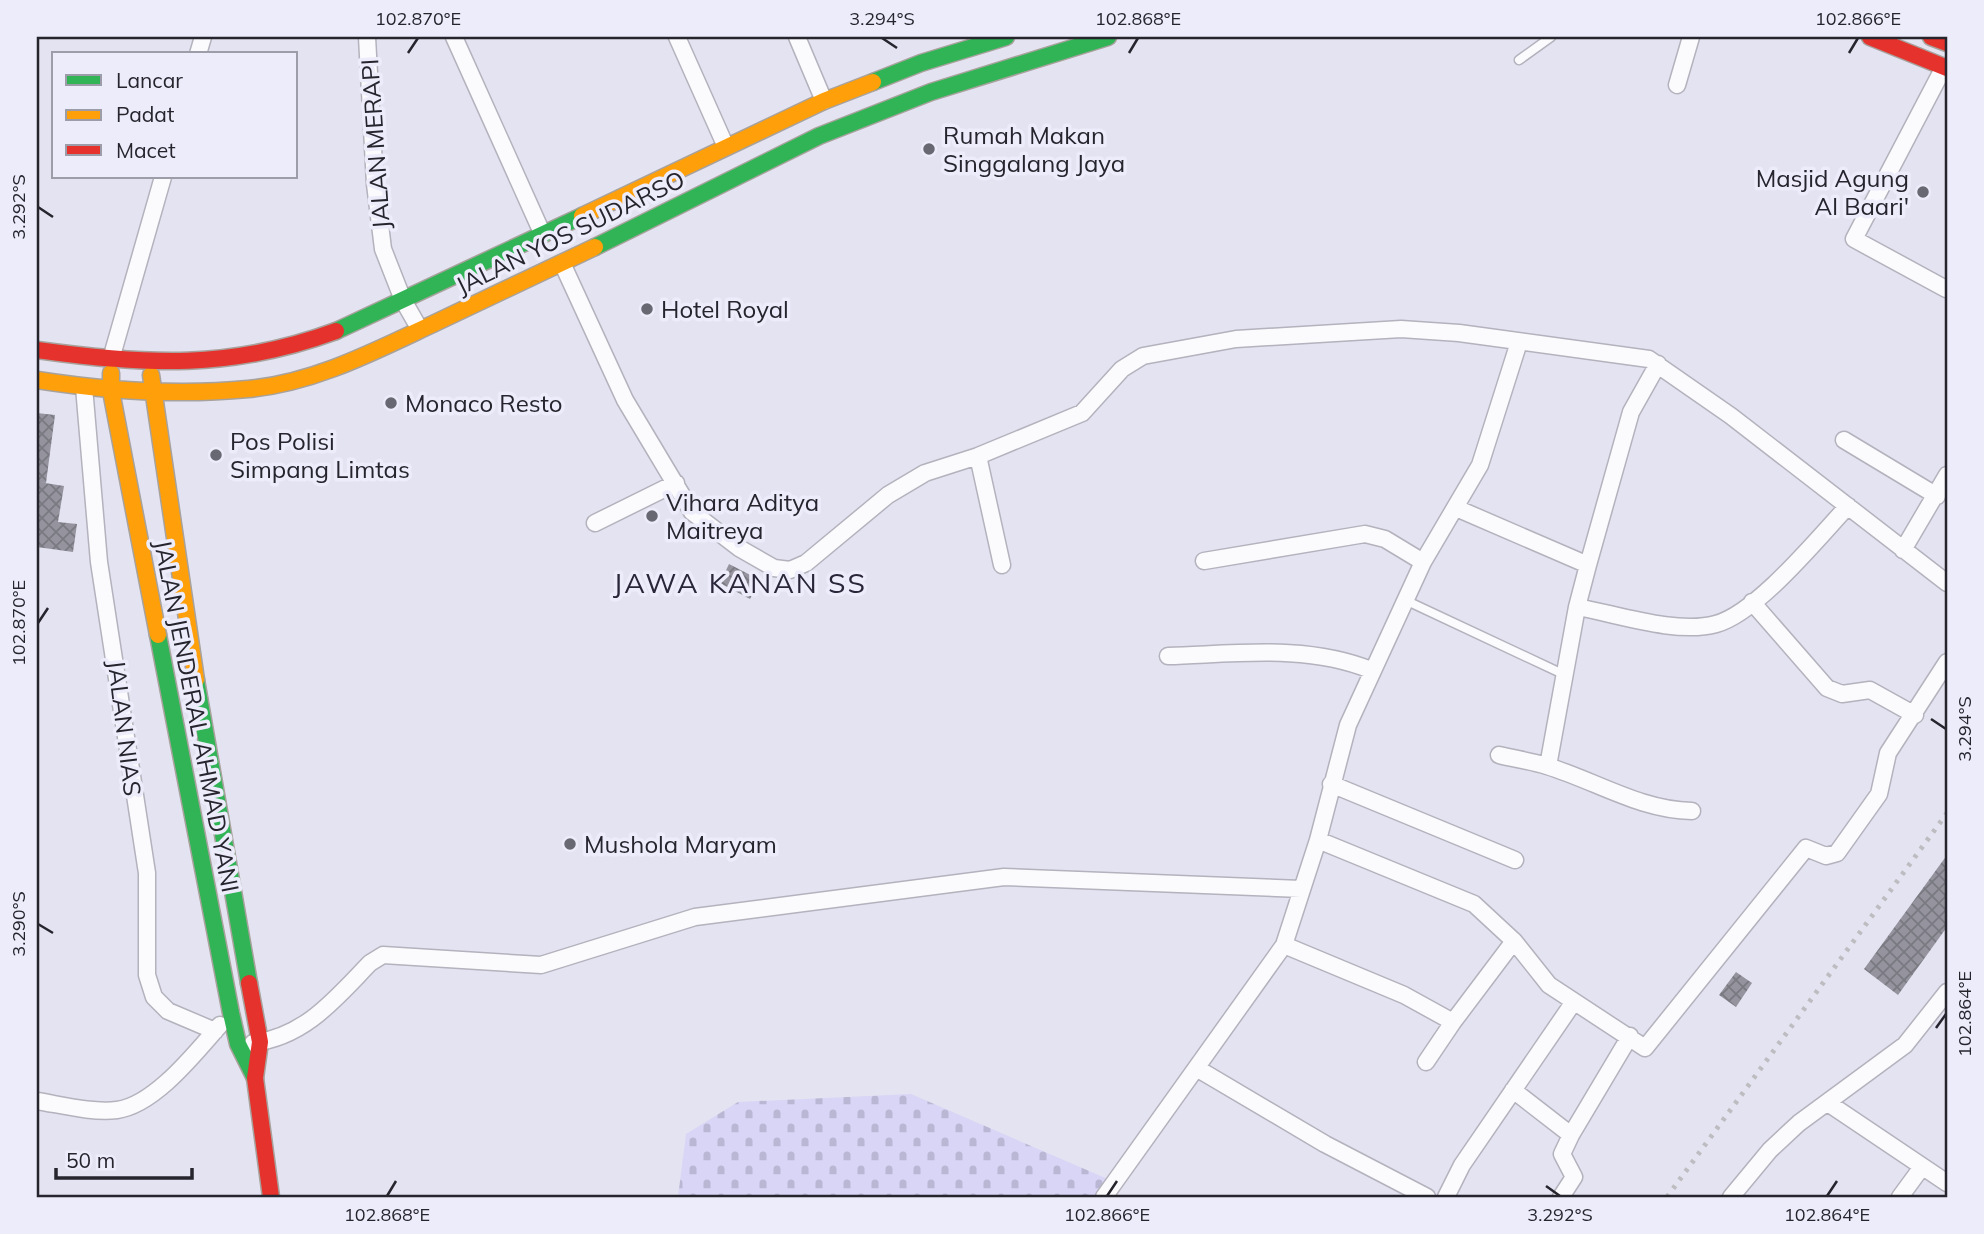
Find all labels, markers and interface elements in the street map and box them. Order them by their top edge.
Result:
text: 102.870°E [375,7,461,30]
text: 3.294°S [849,7,915,30]
text: 102.868°E [1095,7,1181,30]
text: 102.866°E [1815,7,1901,30]
legend [52,52,298,178]
street label: JALAN MERAPI [354,58,396,230]
text: Lancar [116,67,183,93]
text: Padat [116,101,174,127]
place label: Rumah Makan Singgalang Jaya [943,120,1125,178]
text: Macet [116,137,176,163]
marker: Rumah Makan Singgalang Jaya [921,141,937,157]
street label: JALAN YOS SUDARSO [451,163,689,301]
place label: Masjid Agung Al Baari' [1756,163,1909,221]
text: 3.292°S [7,174,30,240]
marker: Masjid Agung Al Baari' [1915,184,1931,200]
place label: Hotel Royal [661,294,789,324]
marker: Hotel Royal [639,301,655,317]
place label: Monaco Resto [405,388,563,418]
marker: Monaco Resto [383,395,399,411]
place label: Pos Polisi Simpang Limtas [230,426,410,484]
marker: Pos Polisi Simpang Limtas [208,447,224,463]
place label: Vihara Aditya Maitreya [666,487,819,545]
marker: Vihara Aditya Maitreya [644,508,660,524]
street label: JALAN JENDERAL AHMAD YANI [148,537,246,895]
district label: JAWA KANAN SS [613,565,867,600]
text: 102.870°E [7,580,30,666]
street label: JALAN NIAS [102,658,148,798]
text: 3.294°S [1953,696,1976,762]
place label: Mushola Maryam [584,829,777,859]
marker: Mushola Maryam [562,836,578,852]
text: 3.290°S [7,891,30,957]
text: 102.864°E [1953,971,1976,1057]
scale bar [56,1136,192,1180]
text: 50 m [66,1147,115,1173]
text: 102.868°E [344,1203,430,1226]
text: 102.866°E [1064,1203,1150,1226]
text: 3.292°S [1527,1203,1593,1226]
text: 102.864°E [1784,1203,1870,1226]

